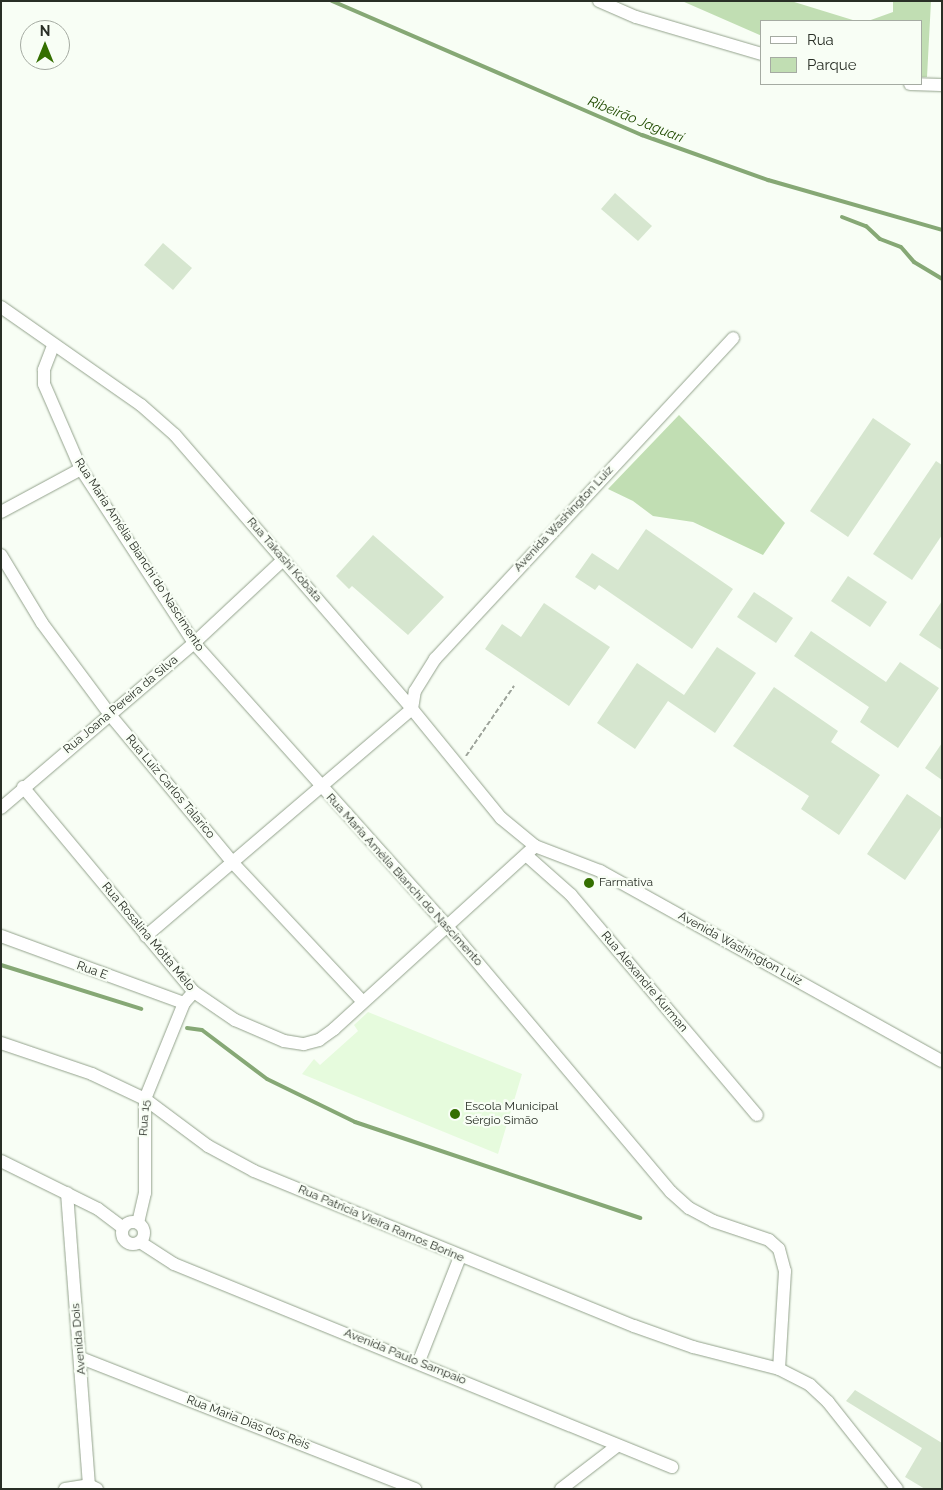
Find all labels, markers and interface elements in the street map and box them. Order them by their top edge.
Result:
north arrow [20,20,70,70]
legend [760,20,923,85]
text: N [40,23,50,39]
text: Rua [807,31,834,49]
text: Parque [807,56,856,74]
water label: Ribeirão Jaguarí [585,92,687,146]
street label: Rua Maria Amélia Bianchi do Nascimento [71,456,207,654]
street label: Avenida Washington Luiz [511,463,617,575]
street label: Rua Takashi Kobata [243,515,325,605]
street label: Rua Joana Pereira da Silva [61,653,181,757]
street label: Rua Luiz Carlos Talarico [122,732,218,842]
street label: Rua Maria Amélia Bianchi do Nascimento [323,791,485,969]
place label: Farmativa [599,876,653,890]
marker: Farmativa [583,877,595,889]
street label: Rua Rosalina Motta Melo [98,880,198,994]
street label: Avenida Washington Luiz [675,909,805,989]
street label: Rua Alexandre Kurman [598,929,690,1035]
street label: Rua E [75,959,109,983]
street label: Rua 15 [137,1099,153,1137]
place label: Escola Municipal Sérgio Simão [465,1100,558,1128]
marker: Escola Municipal Sérgio Simão [449,1108,461,1120]
street label: Rua Patricia Vieira Ramos Borine [296,1182,466,1266]
street label: Avenida Dois [69,1303,89,1375]
street label: Avenida Paulo Sampaio [342,1326,468,1388]
street label: Rua Maria Dias dos Reis [184,1393,312,1453]

